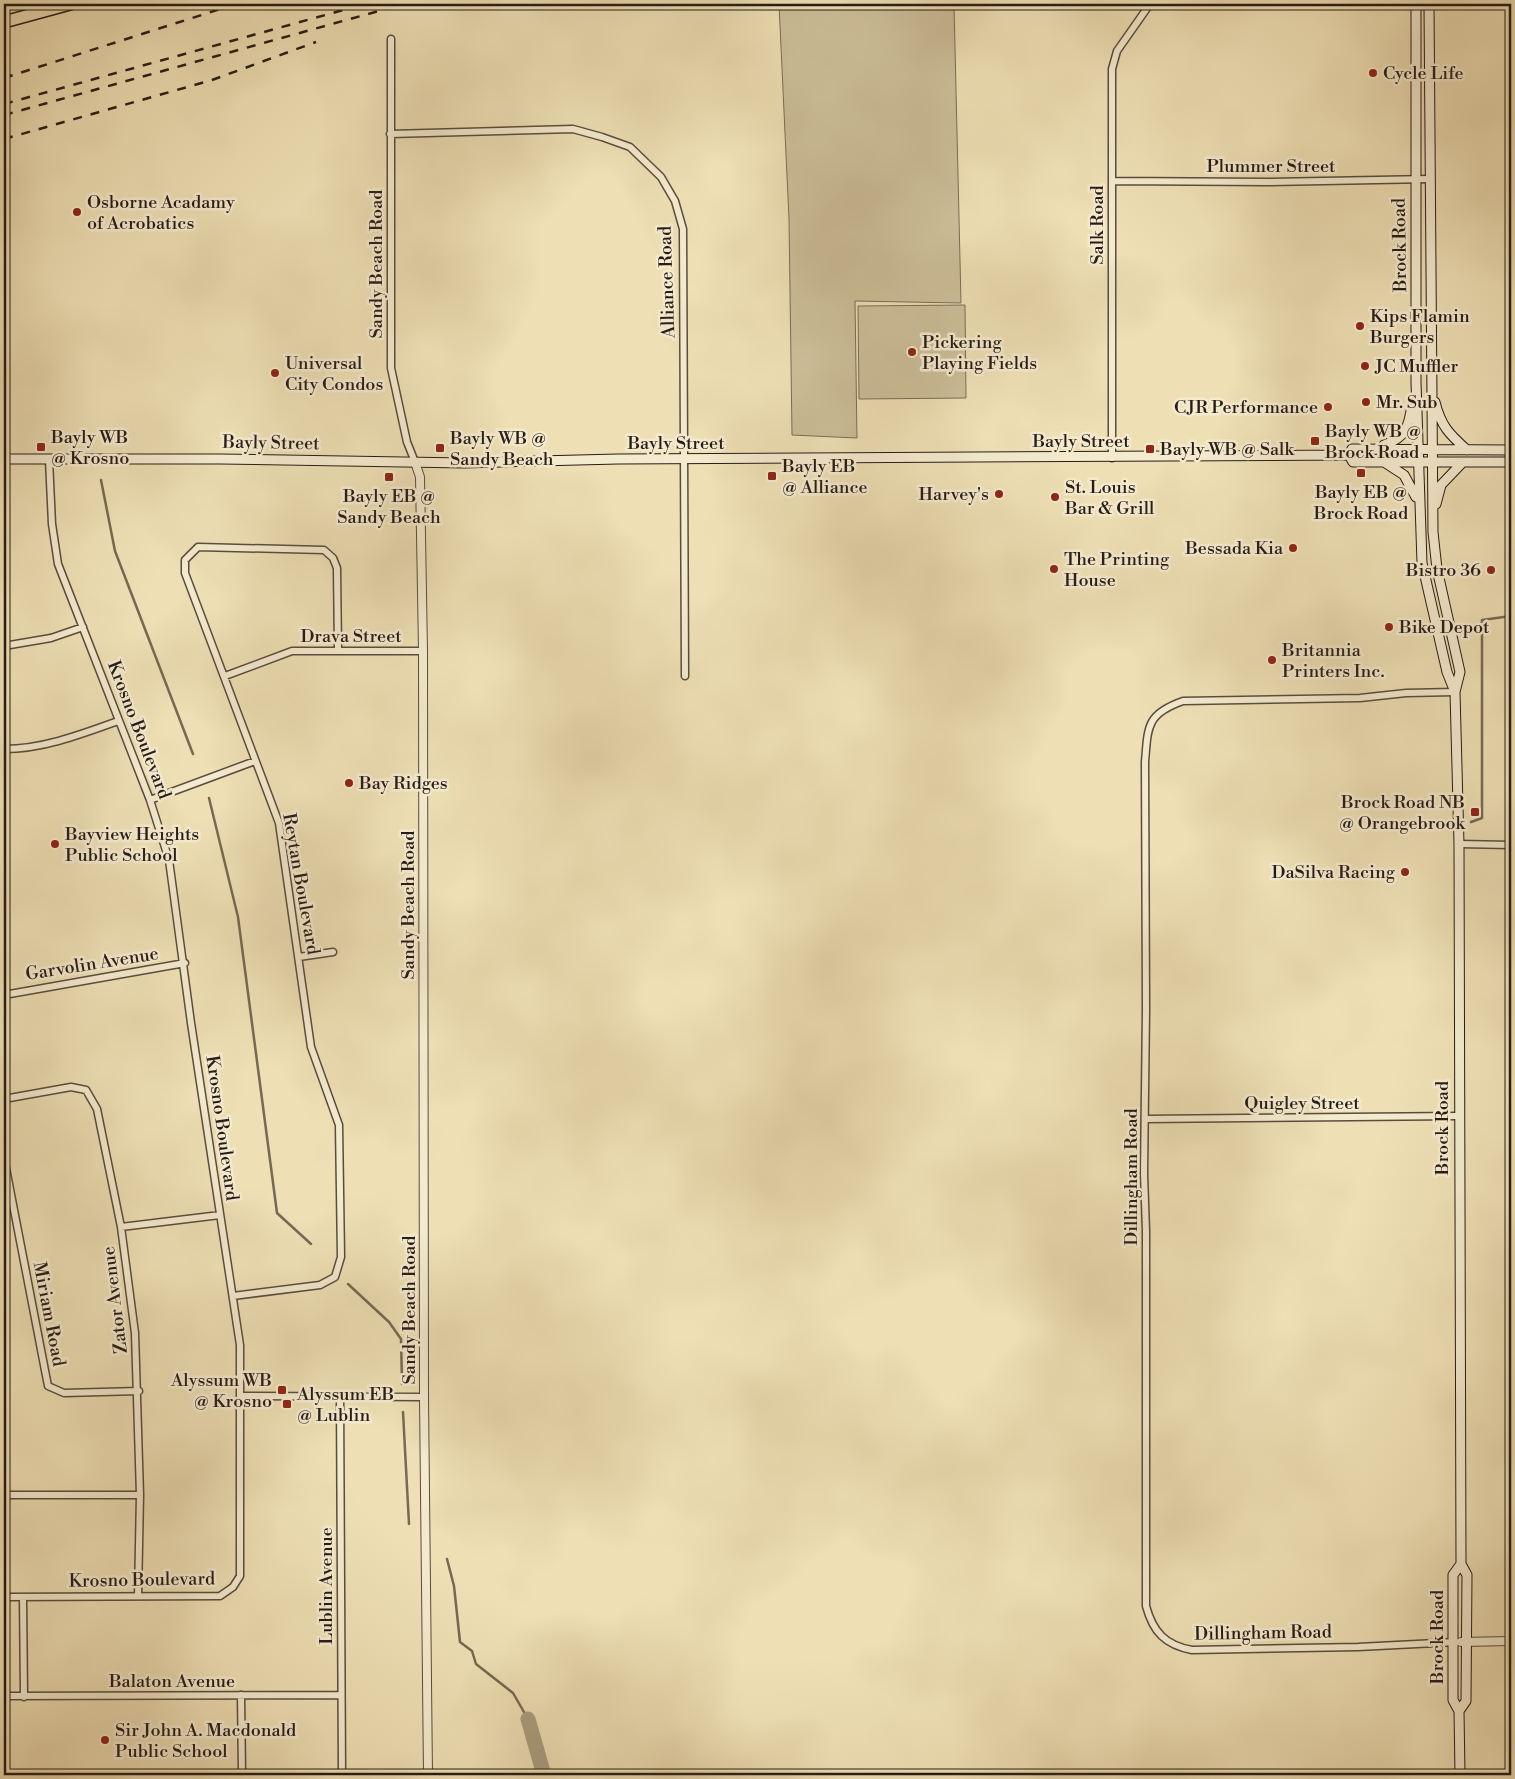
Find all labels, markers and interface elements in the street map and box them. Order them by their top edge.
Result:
place label: Cycle Life [1383,62,1464,85]
marker: Cycle Life [1367,67,1379,79]
street label: Plummer Street [1207,155,1336,178]
street label: Salk Road [1086,184,1109,265]
street label: Sandy Beach Road [365,189,388,339]
place label: Osborne Acadamy of Acrobatics [87,191,235,235]
street label: Brock Road [1388,197,1412,293]
marker: Osborne Acadamy of Acrobatics [71,206,83,218]
street label: Alliance Road [654,225,680,340]
place label: Kips Flamin Burgers [1369,305,1470,349]
marker: Kips Flamin Burgers [1354,320,1366,332]
place label: Pickering Playing Fields [922,331,1037,375]
marker: Pickering Playing Fields [906,346,918,358]
place label: Universal City Condos [285,352,383,396]
place label: JC Muffler [1374,355,1459,378]
marker: JC Muffler [1359,360,1371,372]
marker: Universal City Condos [269,367,281,379]
place label: Mr. Sub [1376,391,1438,414]
place label: CJR Performance [1174,396,1318,419]
marker: Mr. Sub [1360,396,1372,408]
marker: CJR Performance [1322,401,1334,413]
place label: Bayly WB @ Brock Road [1324,420,1421,464]
place label: Bayly WB @ Krosno [50,426,129,470]
place label: Bayly WB @ Sandy Beach [449,427,554,471]
street label: Bayly Street [1031,430,1130,453]
street label: Bayly Street [221,431,320,455]
street label: Bayly Street [626,432,725,455]
marker: Bayly WB @ Brock Road [1309,435,1321,447]
place label: Bayly WB @ Salk [1159,438,1295,461]
marker: Bayly WB @ Krosno [35,441,47,453]
marker: Bayly WB @ Sandy Beach [434,442,446,454]
marker: Bayly WB @ Salk [1144,443,1156,455]
place label: Bayly EB @ Alliance [781,455,868,499]
marker: Bayly EB @ Brock Road [1355,467,1367,479]
marker: Bayly EB @ Alliance [766,470,778,482]
marker: Bayly EB @ Sandy Beach [383,471,395,483]
place label: St. Louis Bar & Grill [1064,476,1155,520]
place label: Bayly EB @ Brock Road [1313,481,1409,525]
place label: Harvey's [919,483,989,506]
place label: Bayly EB @ Sandy Beach [337,485,441,529]
marker: Harvey's [993,488,1005,500]
marker: St. Louis Bar & Grill [1049,491,1061,503]
place label: Bessada Kia [1184,537,1284,560]
marker: Bessada Kia [1287,542,1299,554]
place label: The Printing House [1064,548,1170,592]
place label: Bistro 36 [1405,559,1481,582]
marker: The Printing House [1048,563,1060,575]
marker: Bistro 36 [1485,564,1497,576]
place label: Bike Depot [1398,616,1490,639]
marker: Bike Depot [1383,621,1395,633]
street label: Drava Street [300,625,402,648]
place label: Britannia Printers Inc. [1281,639,1385,683]
marker: Britannia Printers Inc. [1266,654,1278,666]
street label: Krosno Boulevard [102,658,176,803]
place label: Bay Ridges [358,772,448,795]
marker: Bay Ridges [343,777,355,789]
place label: Brock Road NB @ Orangebrook [1339,791,1467,835]
marker: Brock Road NB @ Orangebrook [1469,806,1481,818]
street label: Reytan Boulevard [277,811,325,957]
place label: Bayview Heights Public School [64,823,199,867]
street label: Sandy Beach Road [397,830,420,980]
marker: Bayview Heights Public School [49,838,61,850]
place label: DaSilva Racing [1271,861,1396,884]
marker: DaSilva Racing [1399,866,1411,878]
street label: Garvolin Avenue [24,942,160,986]
street label: Krosno Boulevard [200,1054,244,1203]
street label: Brock Road [1431,1080,1454,1176]
street label: Quigley Street [1244,1092,1360,1115]
street label: Dillingham Road [1120,1107,1143,1246]
street label: Sandy Beach Road [398,1235,421,1385]
street label: Zator Avenue [97,1245,133,1355]
street label: Miriam Road [28,1260,71,1369]
place label: Alyssum WB @ Krosno [170,1369,272,1413]
place label: Alyssum EB @ Lublin [296,1383,394,1427]
marker: Alyssum WB @ Krosno [276,1384,288,1396]
marker: Alyssum EB @ Lublin [281,1398,293,1410]
street label: Lublin Avenue [315,1527,338,1645]
street label: Krosno Boulevard [69,1567,216,1593]
street label: Brock Road [1426,1589,1449,1685]
street label: Dillingham Road [1194,1620,1333,1646]
street label: Balaton Avenue [108,1670,235,1693]
place label: Sir John A. Macdonald Public School [115,1719,297,1763]
marker: Sir John A. Macdonald Public School [99,1734,111,1746]

